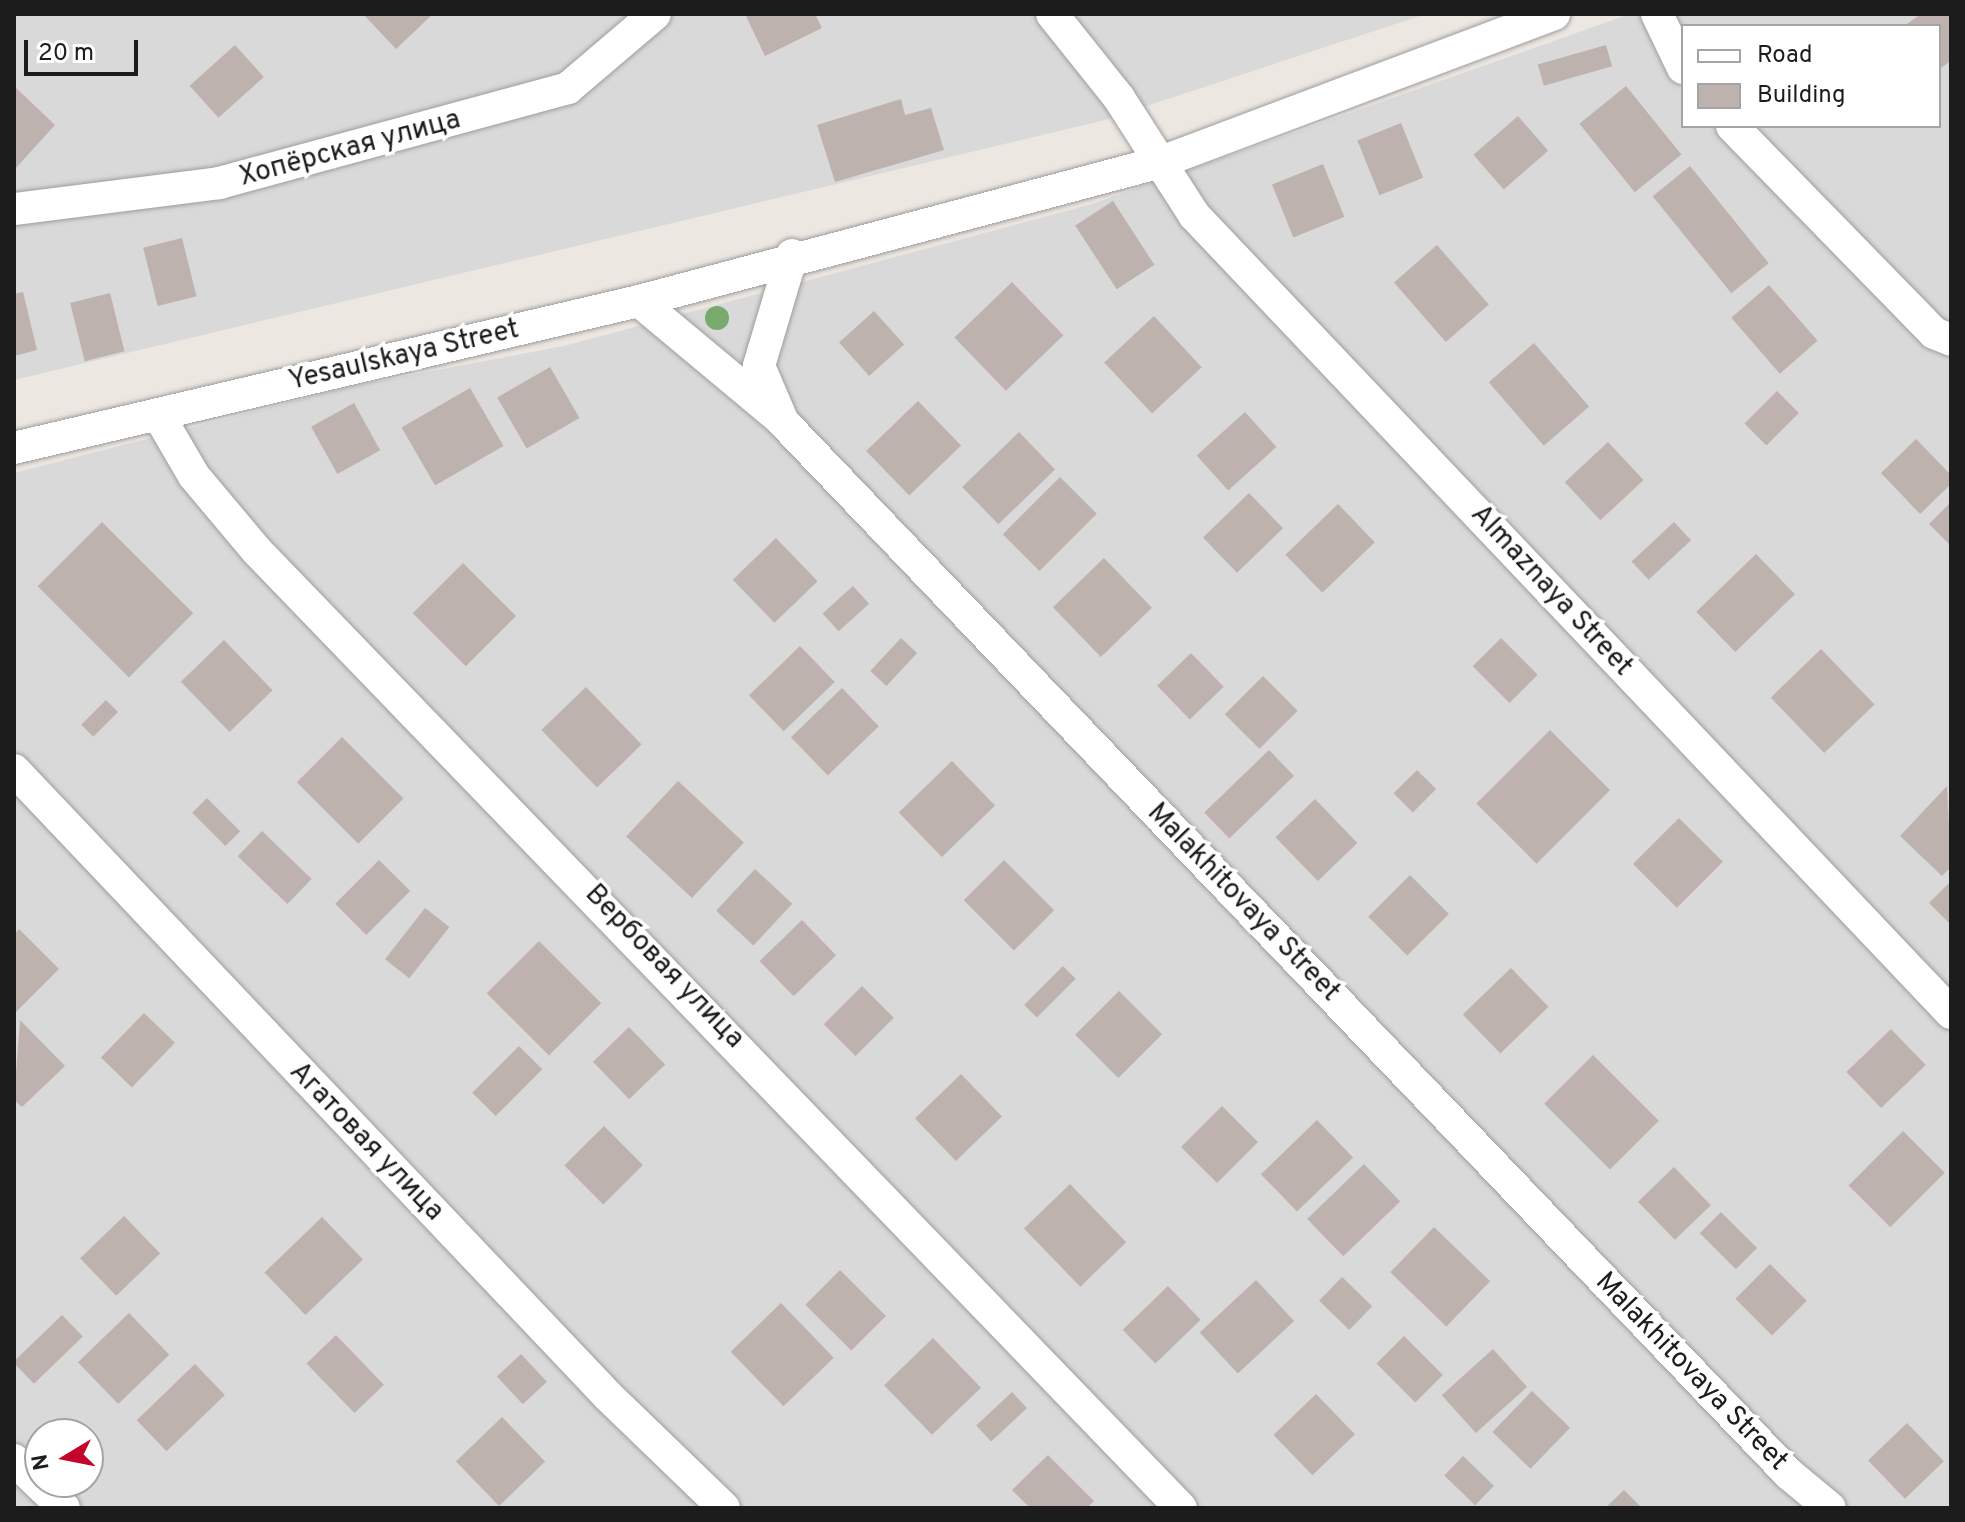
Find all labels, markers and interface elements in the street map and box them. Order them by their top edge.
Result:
scale bar [28,24,142,74]
legend [1681,24,1941,128]
text: 20 m [38,39,94,69]
text: Road [1757,41,1813,71]
text: Building [1757,81,1846,111]
street label: Хопёрская улица [236,103,464,195]
street label: Yesaulskaya Street [286,313,522,399]
street label: Almaznaya Street [1463,498,1639,684]
street label: Malakhitovaya Street [1140,797,1346,1009]
street label: Вербовая улица [577,878,751,1056]
street label: Агатовая улица [282,1056,450,1228]
street label: Malakhitovaya Street [1588,1266,1794,1478]
north arrow [24,1418,104,1498]
text: N [27,1452,57,1472]

